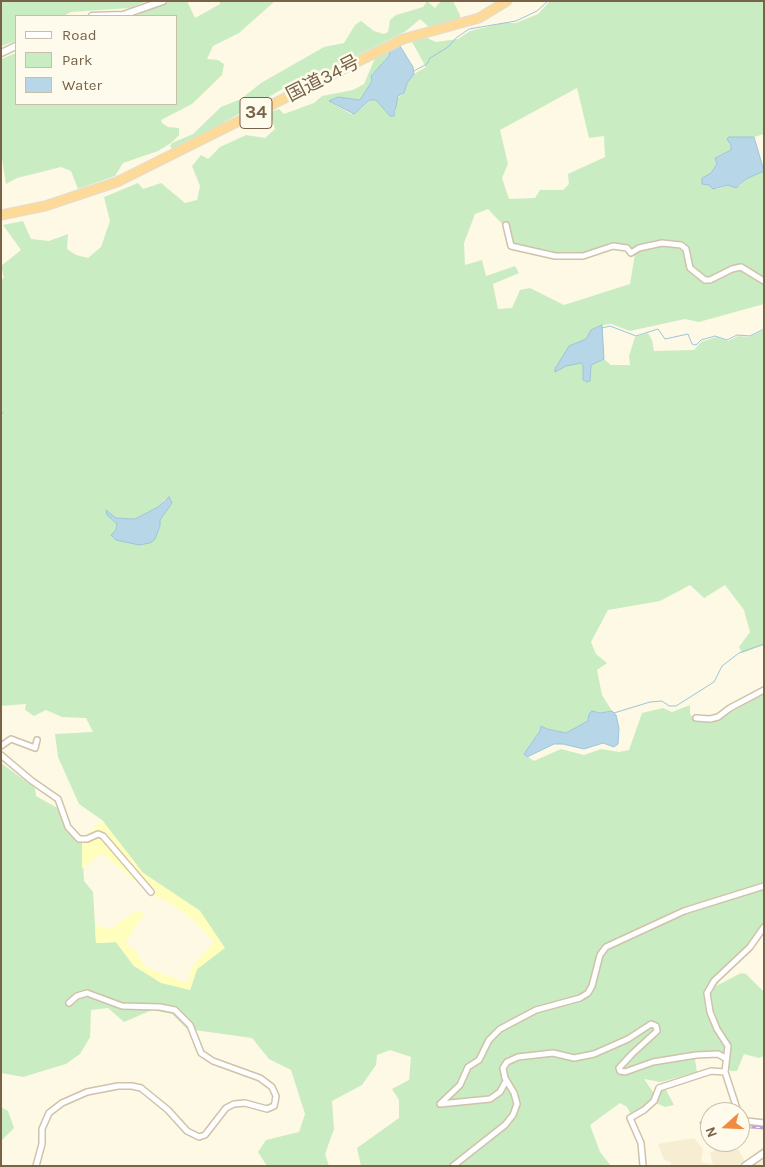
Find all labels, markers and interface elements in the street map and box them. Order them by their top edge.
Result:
legend [15,15,178,105]
text: Road [62,26,97,44]
text: Park [62,51,92,69]
street label: 国道34号 [283,51,363,107]
text: Water [62,76,102,94]
road number: 34 [240,98,272,128]
north arrow [700,1102,750,1152]
text: N [702,1124,721,1140]

